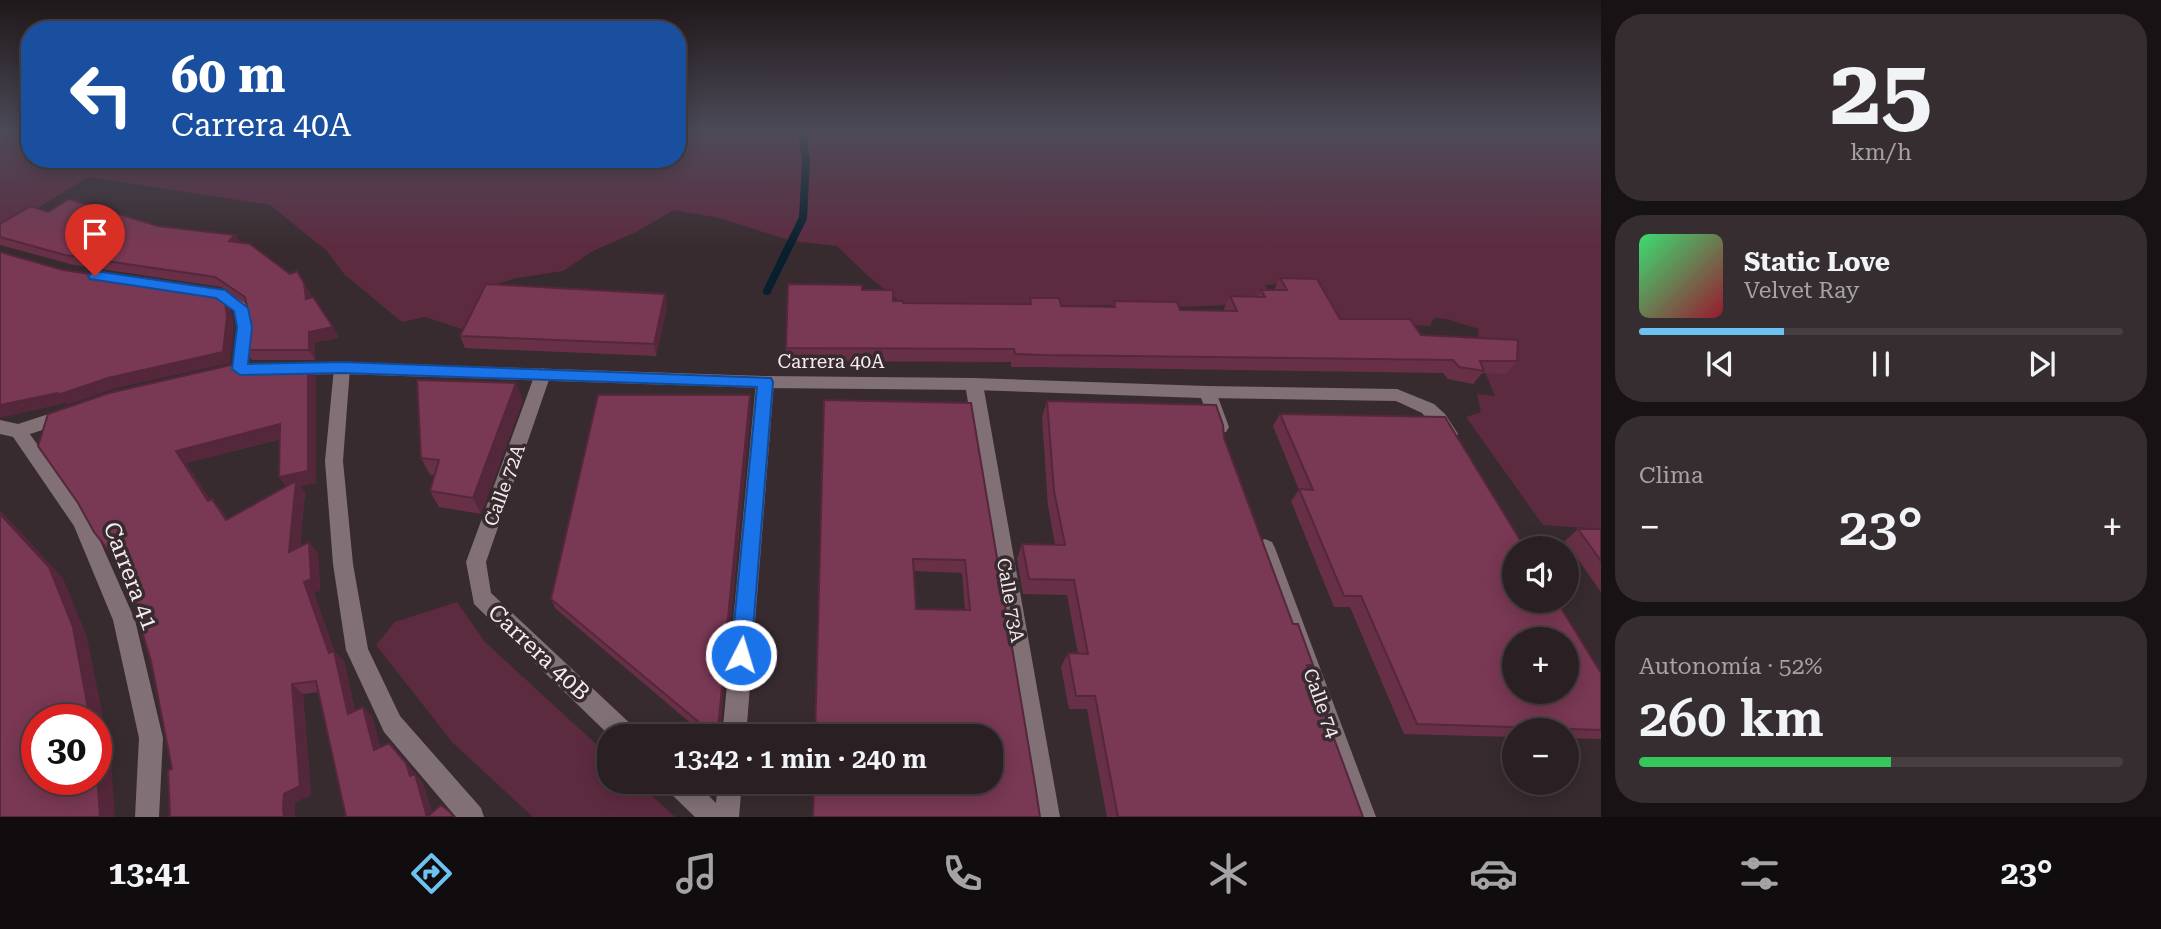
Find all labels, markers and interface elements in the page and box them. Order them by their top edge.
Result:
text: 25 [1830,40,1932,146]
text: 60 m [171,47,286,104]
icon: left [56,49,147,140]
text: Carrera 40A [171,106,351,144]
text: km/h [1850,139,1912,166]
pin [65,204,125,276]
icon: arrive [76,215,114,253]
text: Static Love [1744,247,1890,277]
text: Velvet Ray [1744,277,1859,304]
icon: previous [1701,345,1739,383]
icon: pause [1862,345,1900,383]
icon: next [2023,345,2061,383]
street label: Carrera 40A [777,350,885,373]
street label: Calle 72A [479,440,530,529]
text: Clima [1639,462,1703,489]
text: 23° [1839,497,1923,558]
text: − [1639,505,1660,549]
text: + [2102,505,2123,549]
street label: Carrera 41 [98,518,163,634]
map controls [1502,536,1579,795]
button: sound [1502,536,1579,613]
street label: Calle 73A [992,556,1029,645]
street label: Carrera 40B [482,599,595,706]
position arrow [704,618,778,692]
button: + [1502,627,1579,704]
text: Autonomía · 52% [1639,653,1823,680]
street label: Calle 74 [1298,665,1345,741]
text: 260 km [1639,688,1824,749]
speed limit sign: 30 [21,704,112,795]
button: − [1502,718,1579,795]
text: 13:42 · 1 min · 240 m [673,744,927,774]
icon: directions [407,849,456,898]
icon: music [672,849,721,898]
icon: phone [938,849,987,898]
icon: climate [1204,849,1253,898]
icon: car [1469,849,1518,898]
icon: filters [1735,849,1784,898]
text: 13:41 [108,854,190,892]
text: 23° [2001,854,2053,892]

